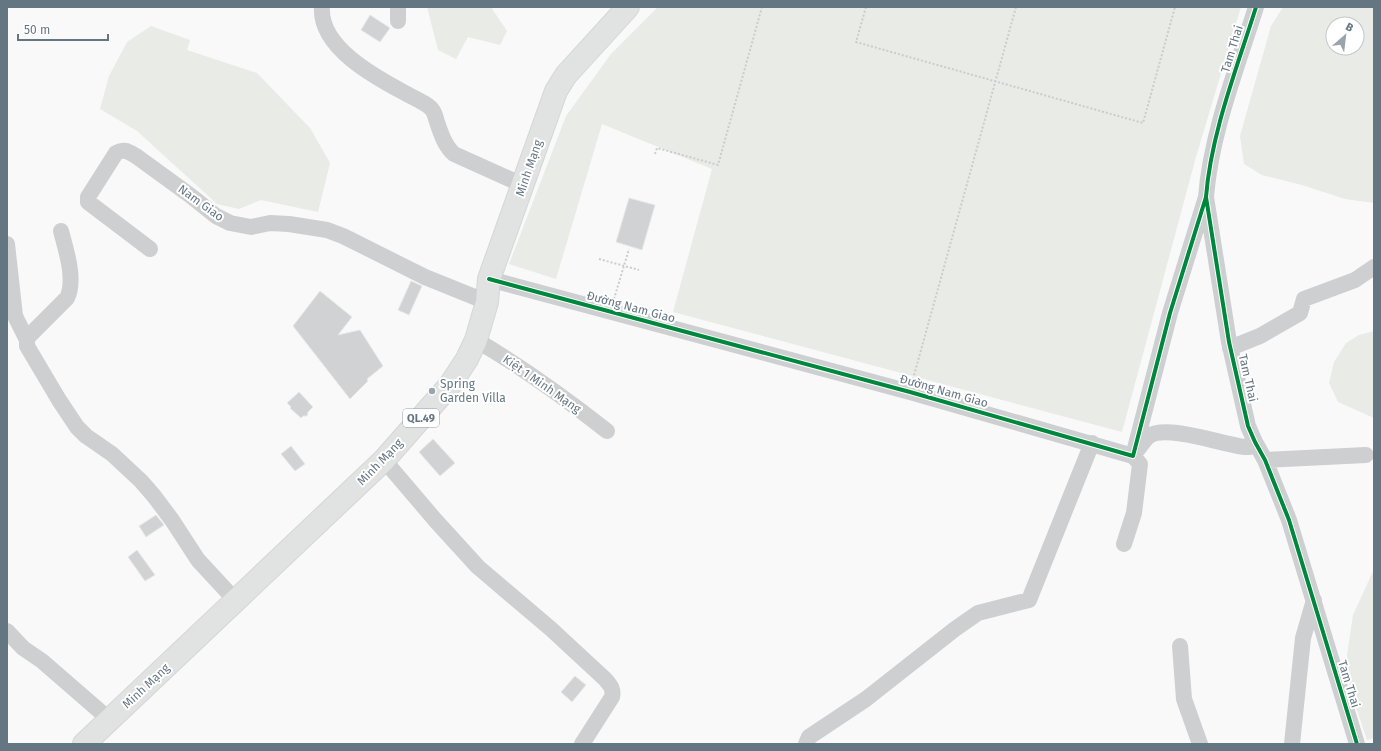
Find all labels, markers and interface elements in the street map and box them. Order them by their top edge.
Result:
scale bar [18,16,108,42]
north arrow [1325,16,1365,56]
text: B [1343,20,1356,35]
text: 50 m [24,23,50,37]
street label: Tam Thai [1218,24,1246,74]
street label: Minh Mạng [513,137,545,198]
street label: Nam Giao [176,182,226,224]
street label: Đường Nam Giao [585,288,677,326]
street label: Kiệt 1 Minh Mạng [500,352,584,417]
street label: Tam Thai [1236,353,1260,403]
street label: Đường Nam Giao [898,372,990,410]
place label: Spring Garden Villa [440,377,506,405]
marker: Spring Garden Villa [427,386,437,396]
road number: QL.49 [403,409,439,427]
street label: Minh Mạng [354,435,406,488]
street label: Tam Thai [1335,659,1363,709]
street label: Minh Mạng [120,660,173,711]

